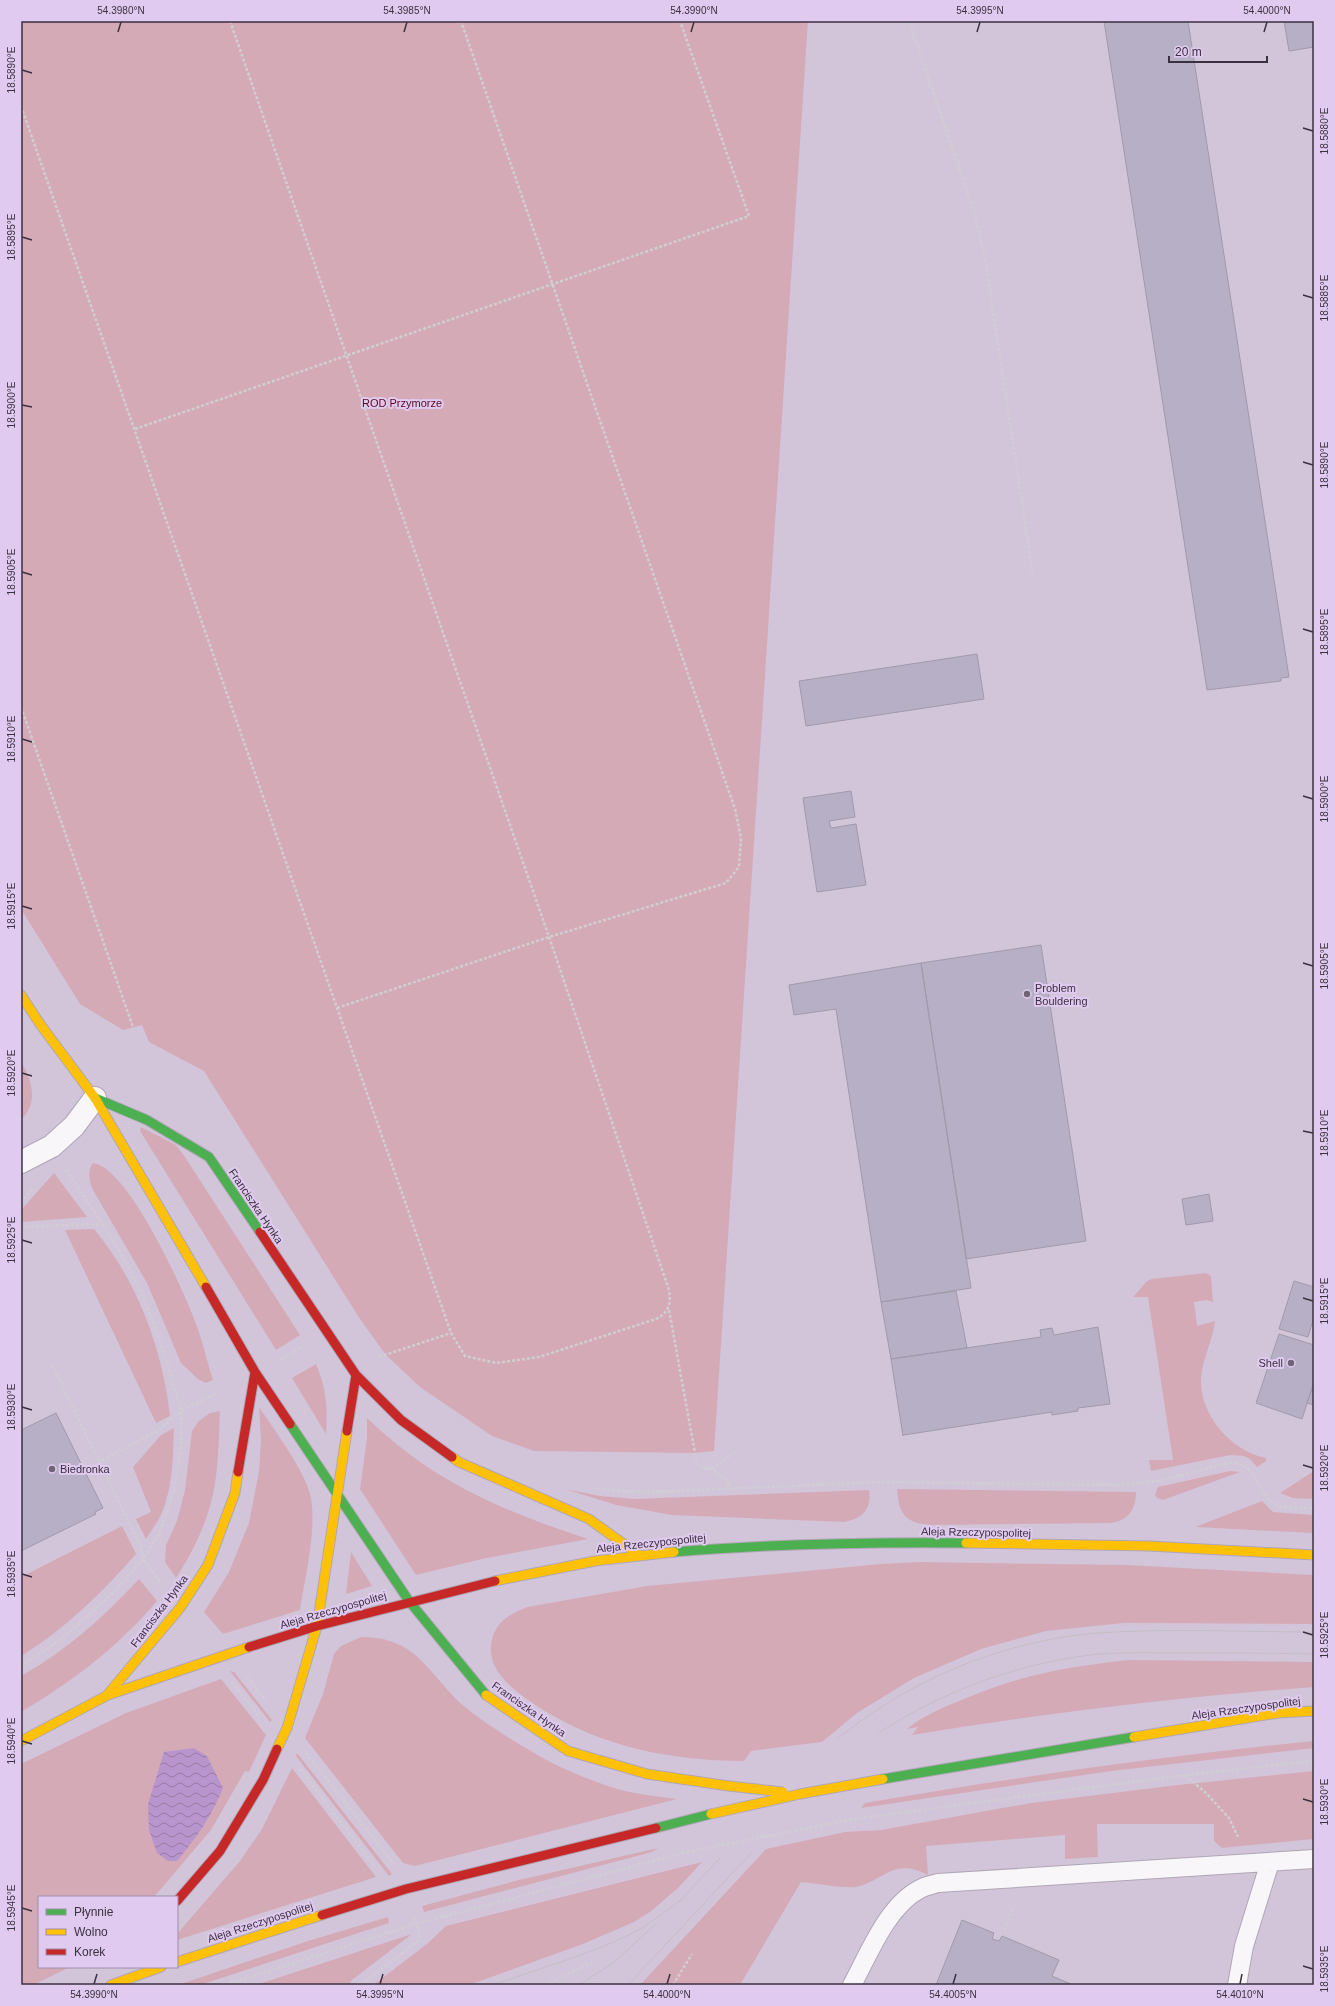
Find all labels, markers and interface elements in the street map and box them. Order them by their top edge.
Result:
text: 54.3980°N [97,5,145,16]
text: 54.3985°N [383,5,431,16]
text: 54.3990°N [670,5,718,16]
text: 54.3995°N [956,5,1004,16]
text: 54.4000°N [1243,5,1291,16]
scale bar [1169,38,1267,64]
text: 20 m [1175,45,1202,59]
text: 18.5890°E [6,46,17,93]
text: 18.5880°E [1319,107,1330,154]
text: 18.5895°E [6,213,17,260]
text: 18.5885°E [1319,274,1330,321]
text: 18.5900°E [6,381,17,428]
park label: ROD Przymorze [362,397,442,409]
text: 18.5890°E [1319,441,1330,488]
text: 18.5905°E [6,548,17,595]
text: 18.5895°E [1319,608,1330,655]
text: 18.5910°E [6,715,17,762]
text: 18.5900°E [1319,775,1330,822]
text: 18.5915°E [6,882,17,929]
text: 18.5905°E [1319,942,1330,989]
place label: Problem Bouldering [1035,982,1088,1007]
marker: Problem Bouldering [1022,989,1032,999]
text: 18.5920°E [6,1049,17,1096]
text: 18.5910°E [1319,1109,1330,1156]
street label: Franciszka Hynka [227,1166,286,1246]
text: 18.5925°E [6,1216,17,1263]
text: 18.5915°E [1319,1277,1330,1324]
place label: Shell [1259,1357,1283,1369]
marker: Shell [1286,1358,1296,1368]
text: 18.5930°E [6,1383,17,1430]
text: 18.5920°E [1319,1444,1330,1491]
place label: Biedronka [60,1463,110,1475]
marker: Biedronka [47,1464,57,1474]
street label: Aleja Rzeczypospolitej [921,1525,1031,1539]
street label: Aleja Rzeczypospolitej [596,1531,706,1555]
text: 18.5935°E [6,1550,17,1597]
street label: Franciszka Hynka [128,1572,191,1650]
street label: Aleja Rzeczypospolitej [278,1589,388,1631]
text: 18.5925°E [1319,1611,1330,1658]
street label: Franciszka Hynka [490,1679,569,1739]
street label: Aleja Rzeczypospolitej [1191,1694,1301,1722]
text: 18.5940°E [6,1717,17,1764]
text: 18.5930°E [1319,1778,1330,1825]
text: 18.5945°E [6,1884,17,1931]
legend [38,1896,178,1968]
street label: Aleja Rzeczypospolitej [206,1899,314,1945]
text: Płynnie [74,1905,114,1919]
text: Wolno [74,1925,108,1939]
text: Korek [74,1945,106,1959]
text: 18.5935°E [1319,1945,1330,1992]
text: 54.3990°N [70,1989,118,2000]
text: 54.3995°N [356,1989,404,2000]
text: 54.4000°N [643,1989,691,2000]
text: 54.4005°N [929,1989,977,2000]
text: 54.4010°N [1216,1989,1264,2000]

